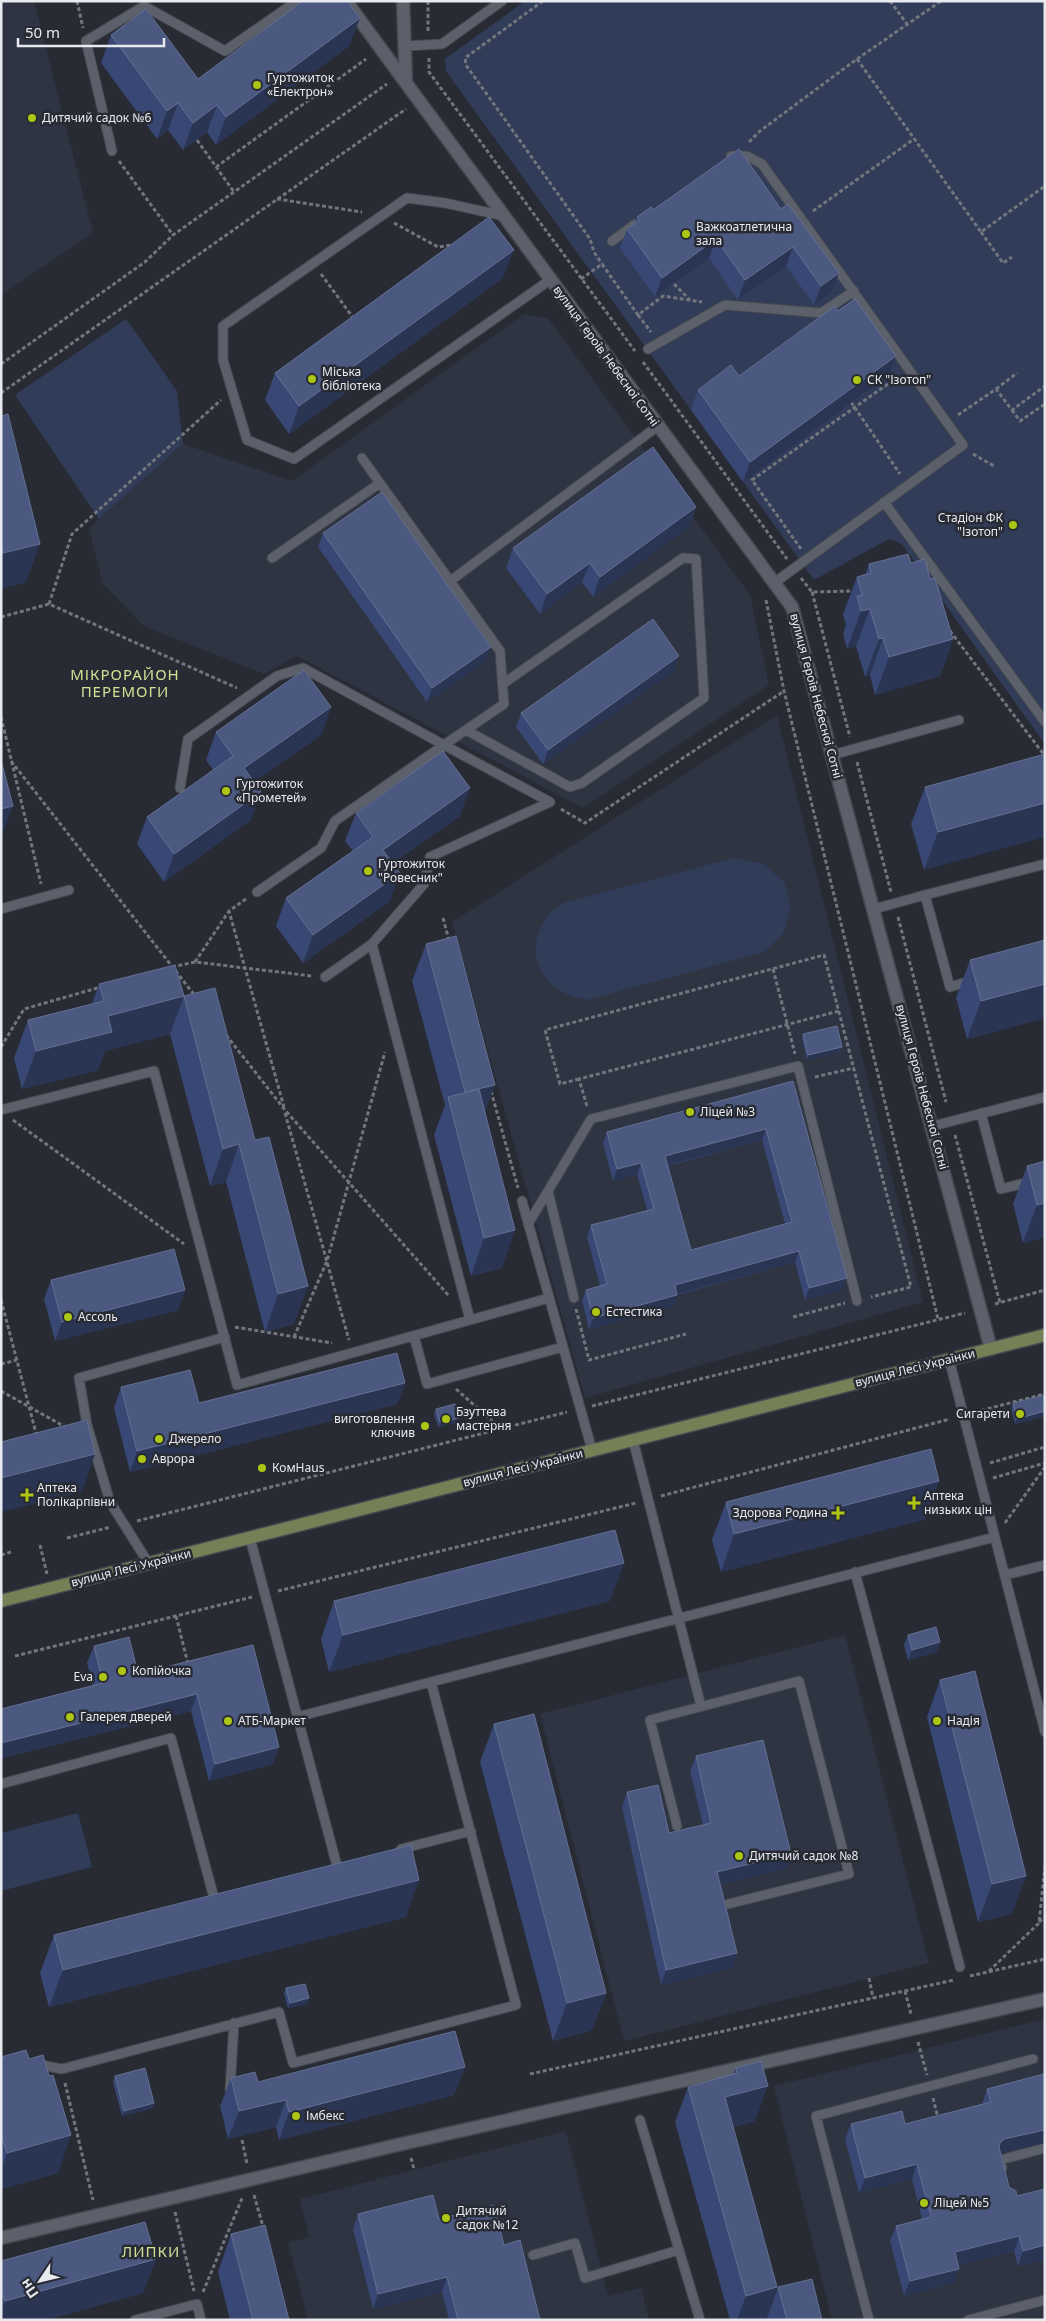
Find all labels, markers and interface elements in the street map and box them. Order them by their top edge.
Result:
scale bar [18,15,164,47]
text: 50 m [25,22,60,42]
place label: Гуртожиток «Електрон» [267,69,335,100]
marker: Гуртожиток «Електрон» [251,79,263,91]
place label: Дитячий садок №6 [42,109,152,126]
marker: Дитячий садок №6 [26,112,38,124]
place label: Важкоатлетична зала [696,218,792,249]
marker: Важкоатлетична зала [680,228,692,240]
street label: вулиця Героїв Небесної Сотні [549,282,663,430]
place label: Міська бібліотека [322,363,381,394]
place label: СК "Ізотоп" [867,371,931,388]
marker: Міська бібліотека [306,373,318,385]
marker: СК "Ізотоп" [851,374,863,386]
place label: Стадіон ФК "Ізотоп" [938,509,1003,540]
marker: Стадіон ФК "Ізотоп" [1007,519,1019,531]
street label: вулиця Героїв Небесної Сотні [786,611,847,780]
district label: МІКРОРАЙОН ПЕРЕМОГИ [70,664,180,701]
place label: Гуртожиток «Прометей» [236,775,307,806]
marker: Гуртожиток «Прометей» [220,785,232,797]
place label: Гуртожиток "Ровесник" [378,855,446,886]
marker: Гуртожиток "Ровесник" [362,865,374,877]
street label: вулиця Героїв Небесної Сотні [892,1002,953,1171]
place label: Ліцей №3 [700,1103,755,1120]
marker: Ліцей №3 [684,1106,696,1118]
place label: Естестика [606,1303,662,1320]
marker: Естестика [590,1306,602,1318]
place label: Ассоль [78,1308,118,1325]
marker: Ассоль [62,1311,74,1323]
street label: вулиця Лесі Українки [853,1344,977,1391]
place label: Бзуттева мастерня [456,1403,511,1434]
place label: Сигарети [956,1405,1010,1422]
marker: Сигарети [1014,1408,1026,1420]
place label: виготовлення ключив [334,1410,415,1441]
marker: Бзуттева мастерня [440,1413,452,1425]
marker: виготовлення ключив [419,1420,431,1432]
place label: Джерело [169,1430,221,1447]
marker: Джерело [153,1433,165,1445]
street label: вулиця Лесі Українки [461,1444,585,1491]
place label: Аврора [152,1450,195,1467]
marker: Аврора [136,1453,148,1465]
place label: КомHaus [272,1459,325,1476]
marker: КомHaus [256,1462,268,1474]
place label: Аптека Полікарпівни [37,1479,115,1510]
place label: Аптека низьких цін [924,1487,992,1518]
marker: Аптека Полікарпівни [21,1489,33,1501]
marker: Аптека низьких цін [908,1497,920,1509]
place label: Здорова Родина [733,1504,828,1521]
marker: Здорова Родина [832,1507,844,1519]
street label: вулиця Лесі Українки [69,1544,193,1591]
place label: Копійочка [132,1662,191,1679]
marker: Копійочка [116,1665,128,1677]
place label: Eva [73,1668,93,1685]
marker: Eva [97,1671,109,1683]
place label: Галерея дверей [80,1708,172,1725]
marker: Галерея дверей [64,1711,76,1723]
place label: АТБ-Маркет [238,1712,306,1729]
place label: Надія [947,1712,980,1729]
marker: АТБ-Маркет [222,1715,234,1727]
marker: Надія [931,1715,943,1727]
place label: Дитячий садок №8 [749,1847,859,1864]
marker: Дитячий садок №8 [733,1850,745,1862]
place label: Імбекс [306,2107,345,2124]
marker: Імбекс [290,2110,302,2122]
place label: Ліцей №5 [934,2194,989,2211]
marker: Ліцей №5 [918,2197,930,2209]
place label: Дитячий садок №12 [456,2202,519,2233]
marker: Дитячий садок №12 [440,2212,452,2224]
district label: ЛИПКИ [122,2241,180,2261]
north arrow [15,2256,65,2306]
text: Пн [15,2275,42,2302]

